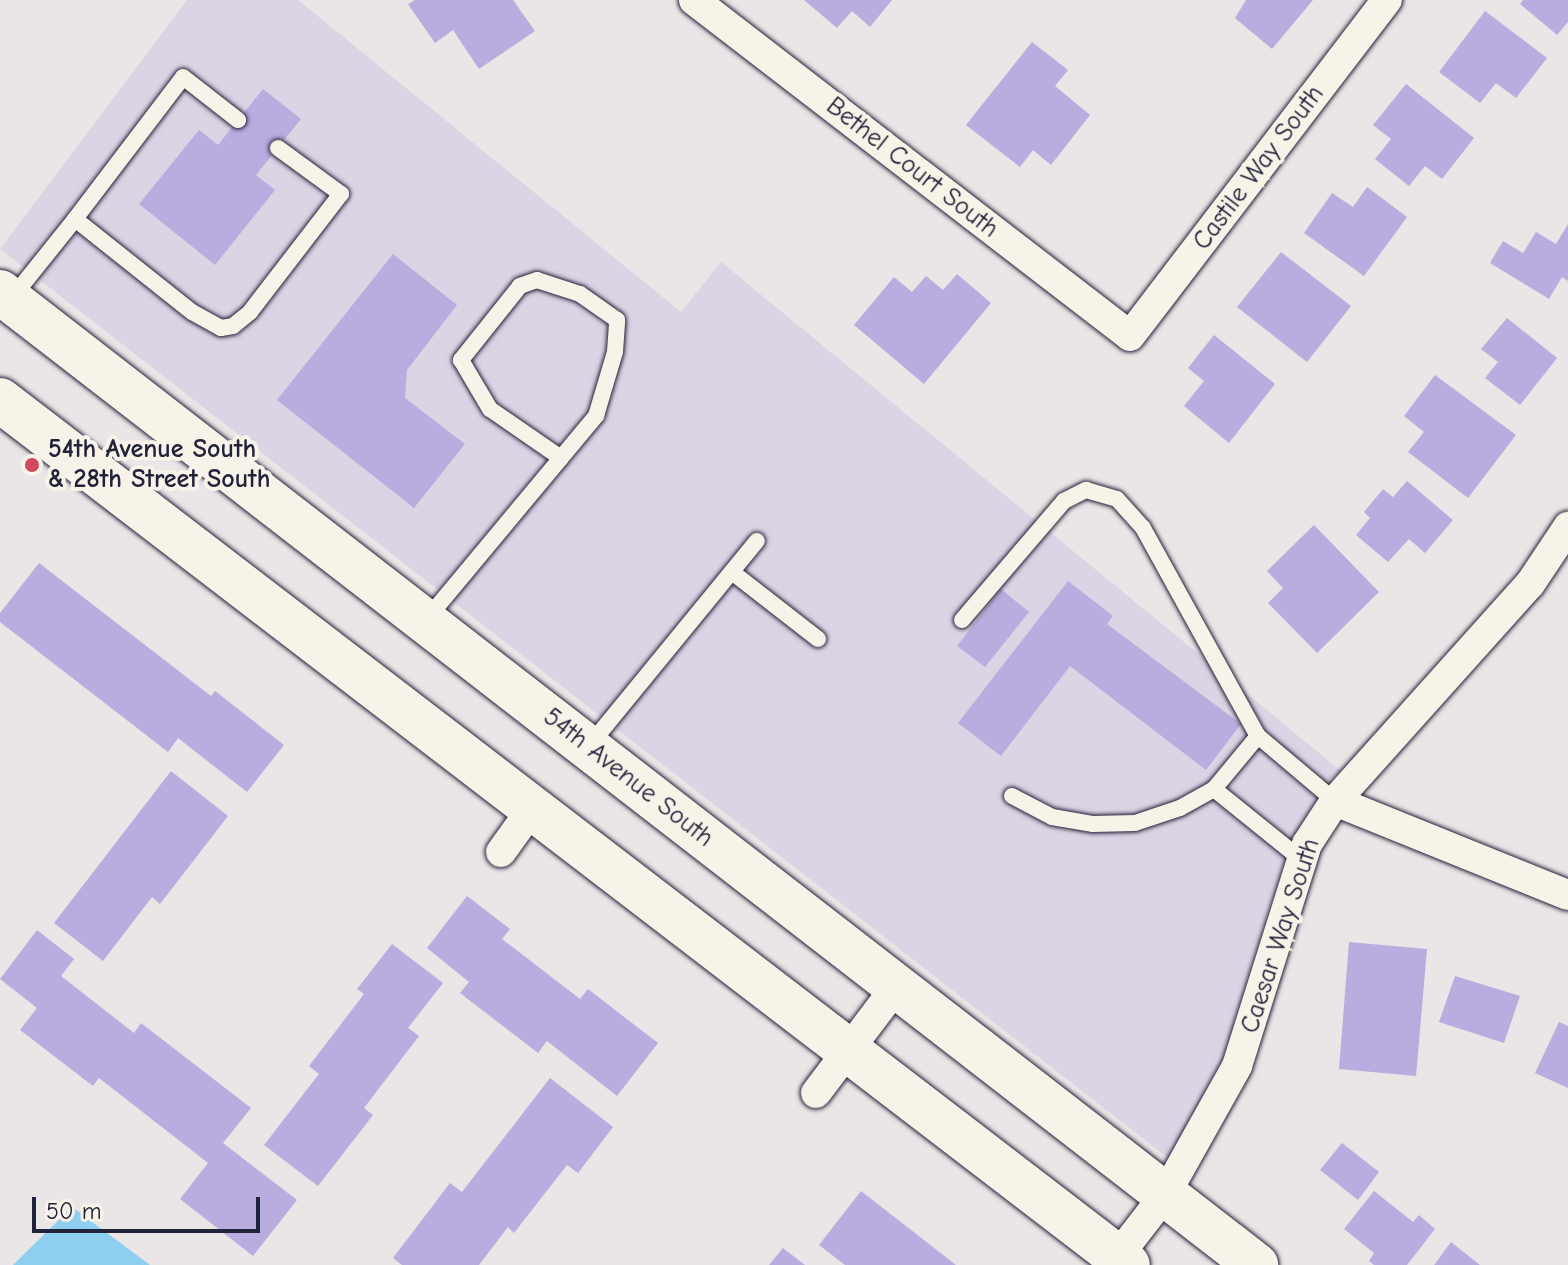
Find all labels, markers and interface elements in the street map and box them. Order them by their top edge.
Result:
street label: Castile Way South [1187,79,1331,257]
street label: Bethel Court South [820,91,1004,245]
place label: 54th Avenue South & 28th Street South [48,434,270,496]
marker: 54th Avenue South & 28th Street South [23,456,41,474]
street label: 54th Avenue South [537,702,719,854]
street label: Caesar Way South [1235,835,1327,1037]
scale bar [36,1181,264,1231]
text: 50 m [46,1197,102,1225]

